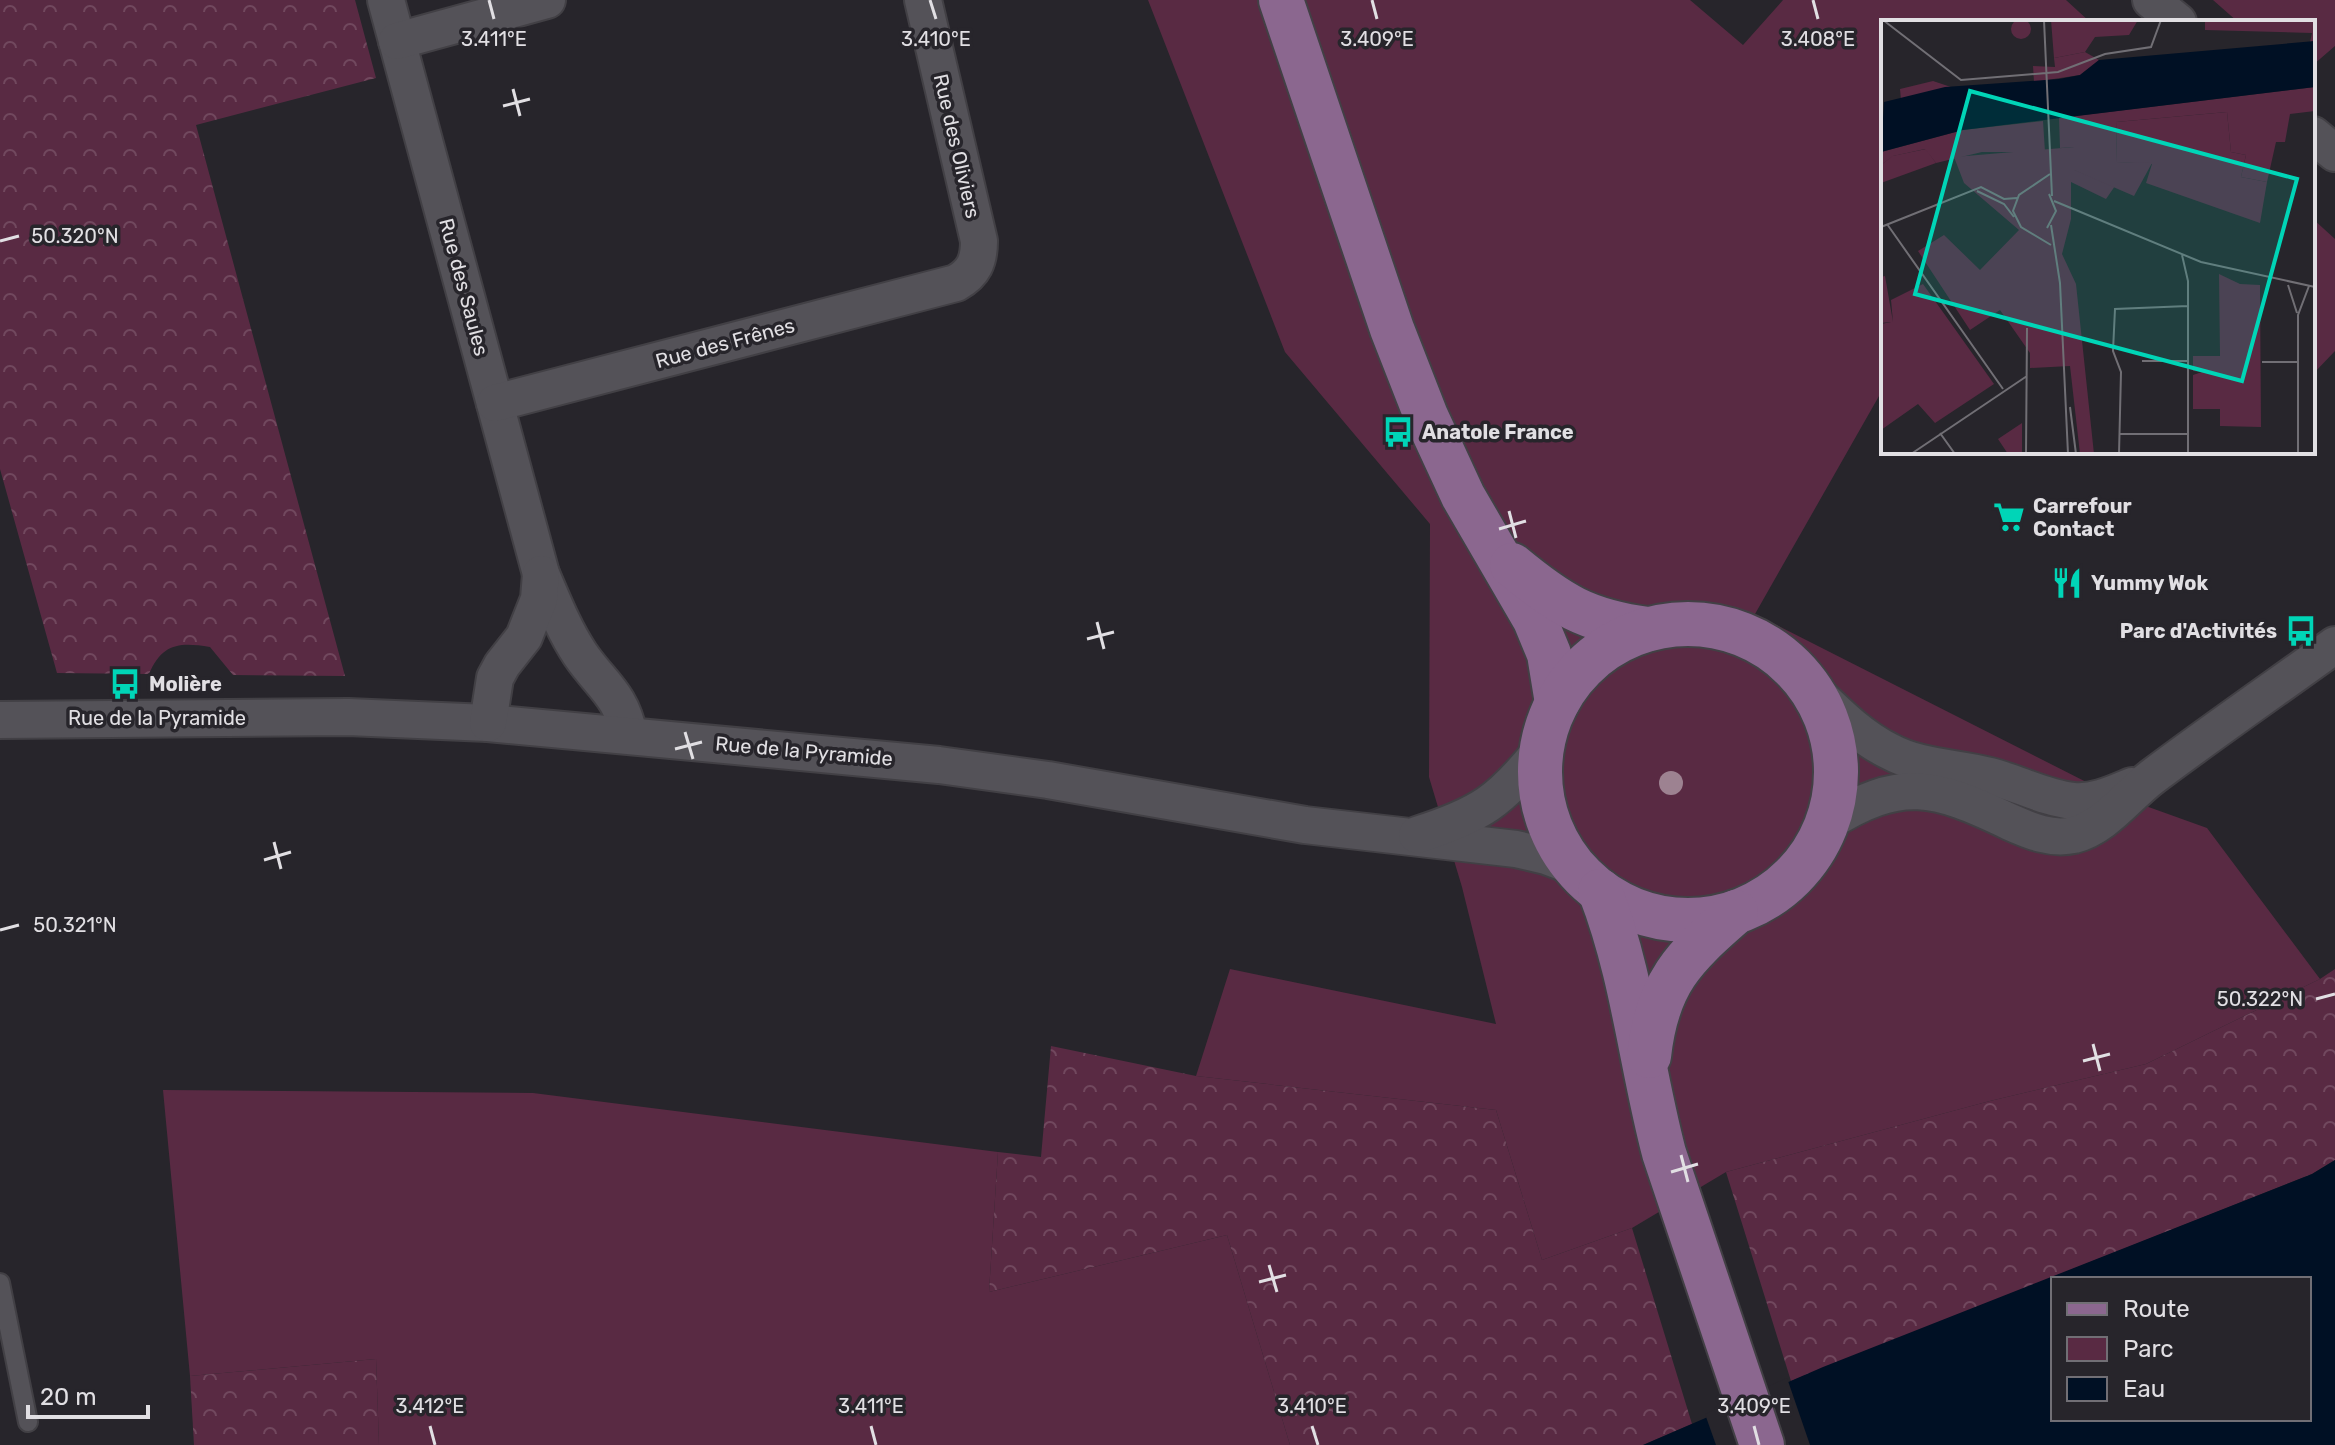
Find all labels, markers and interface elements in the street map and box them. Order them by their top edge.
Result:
inset map [1881,20,2315,454]
text: 3.411°E [461,27,527,51]
text: 3.410°E [901,27,971,51]
text: 3.409°E [1340,27,1414,51]
text: 3.408°E [1781,27,1855,51]
street label: Rue des Oliviers [929,71,985,221]
street label: Rue des Saules [434,216,494,358]
text: 50.320°N [31,224,119,248]
street label: Rue des Frênes [653,313,797,373]
bus stop icon: Anatole France [1381,415,1415,449]
place label: Anatole France [1422,420,1574,444]
place label: Carrefour Contact [2033,494,2132,541]
supermarket icon: Carrefour Contact [1992,500,2026,534]
restaurant icon: Yummy Wok [2050,566,2084,600]
place label: Yummy Wok [2091,571,2208,595]
bus stop icon: Parc d'Activités [2284,614,2318,648]
place label: Parc d'Activités [2120,619,2277,643]
bus stop icon: Molière [108,667,142,701]
place label: Molière [149,672,222,696]
street label: Rue de la Pyramide [68,706,246,730]
street label: Rue de la Pyramide [714,731,894,771]
text: 50.321°N [33,913,117,937]
text: 50.322°N [2217,987,2303,1011]
legend [2051,1277,2311,1421]
text: Route [2123,1295,2190,1323]
text: Parc [2123,1335,2174,1363]
scale bar [28,1369,148,1419]
text: Eau [2123,1375,2165,1403]
text: 20 m [40,1383,97,1411]
text: 3.412°E [396,1394,464,1418]
text: 3.411°E [838,1394,904,1418]
text: 3.410°E [1277,1394,1347,1418]
text: 3.409°E [1717,1394,1791,1418]

